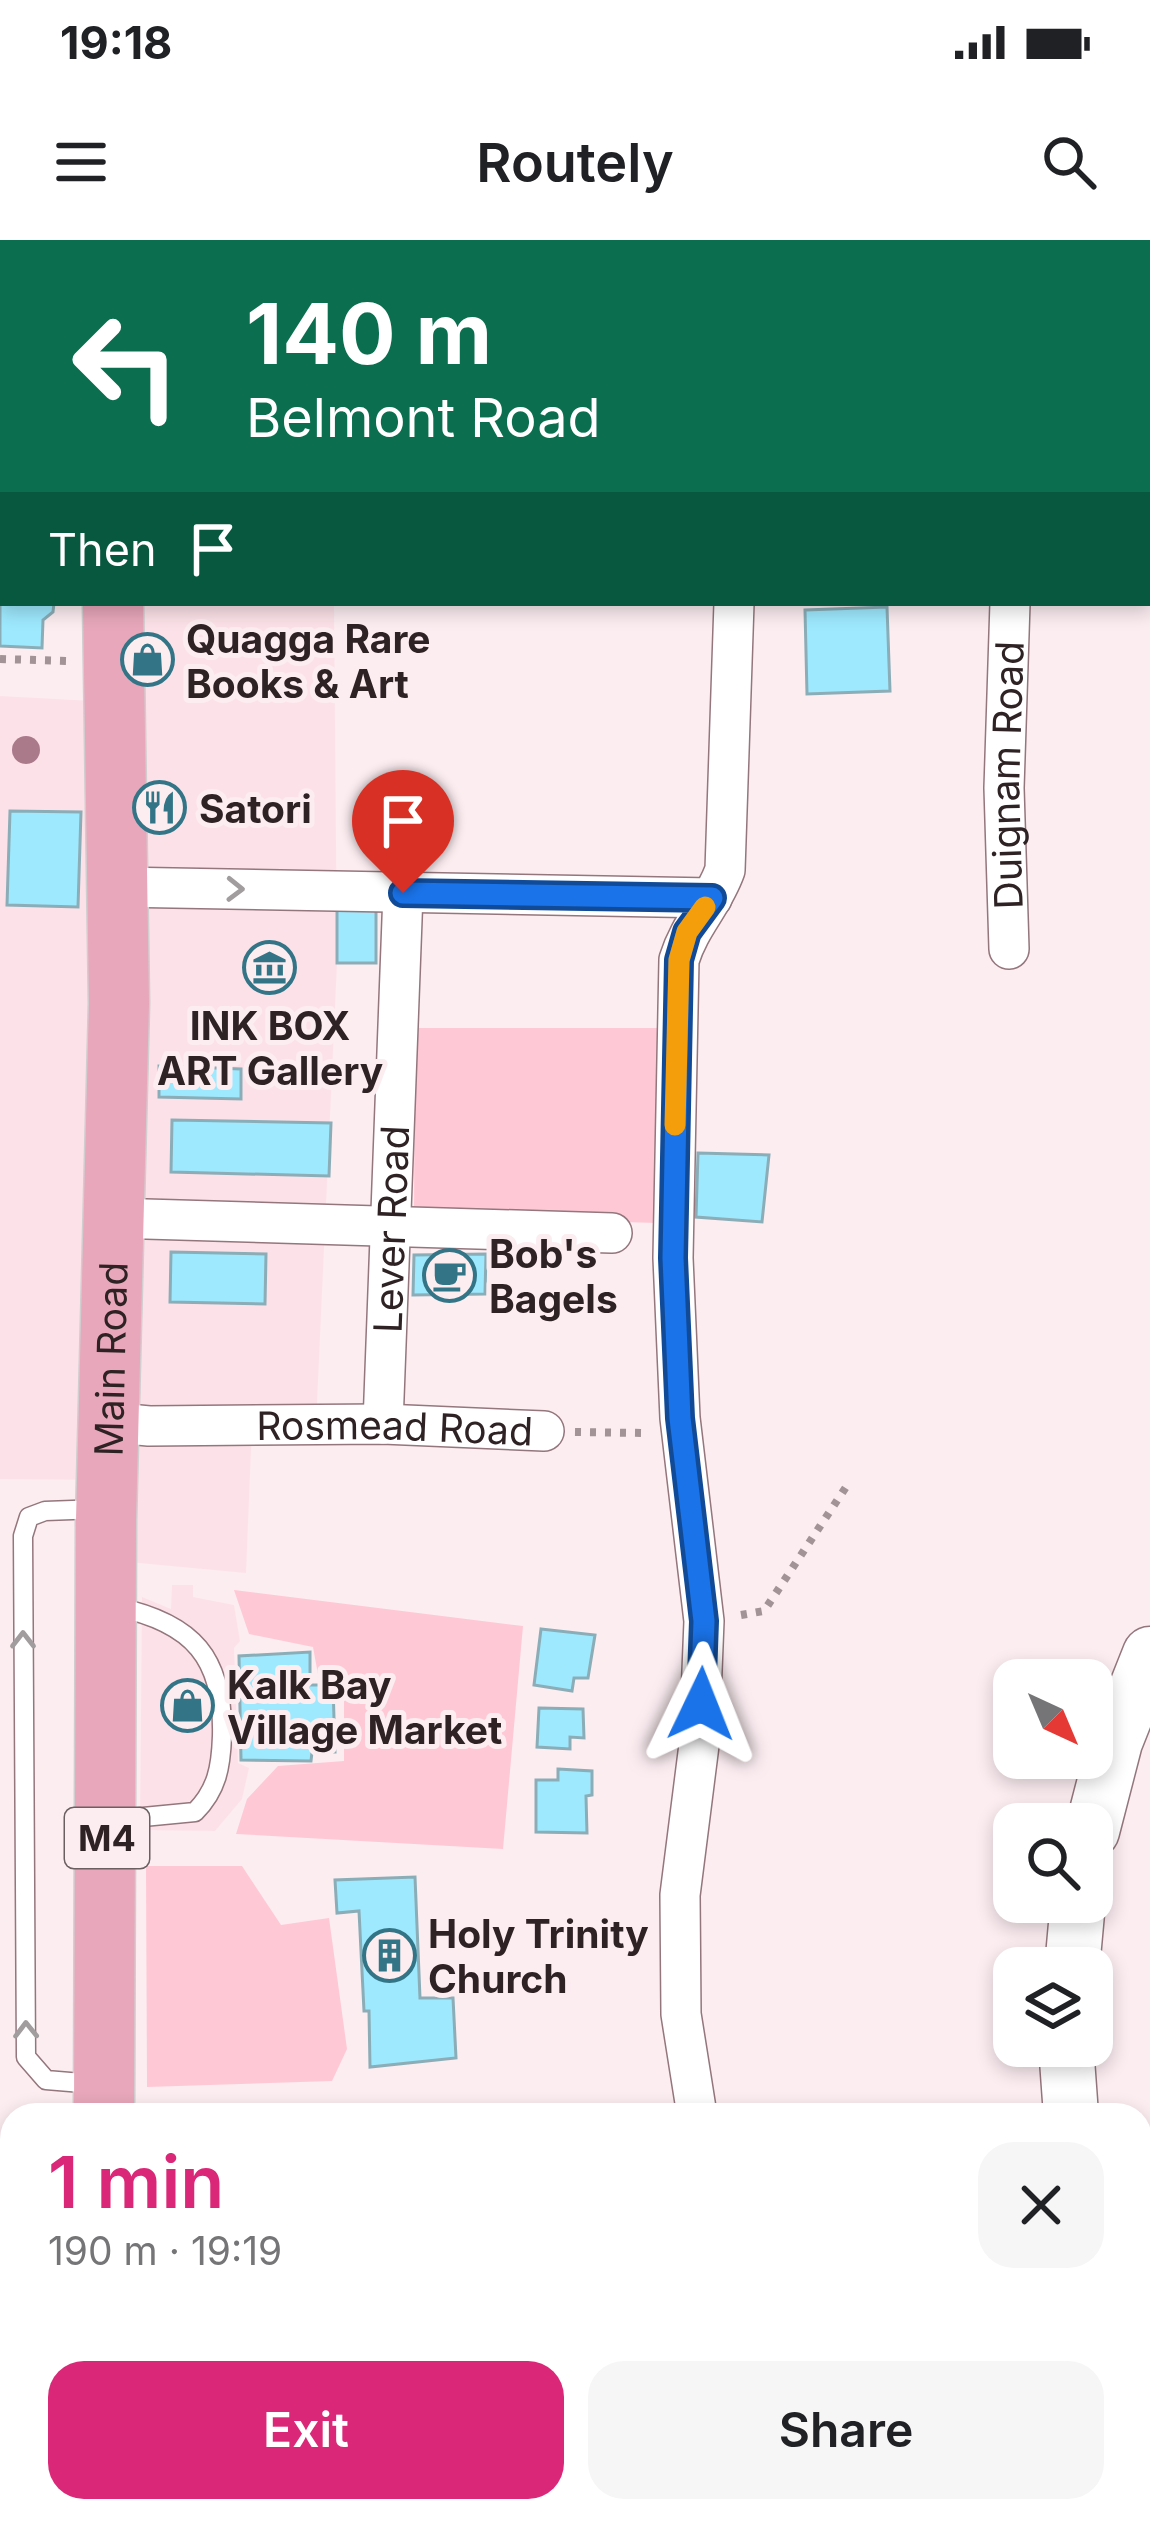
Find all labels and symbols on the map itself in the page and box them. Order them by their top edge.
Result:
place label: Quagga Rare Books & Art [186,615,431,707]
shop icon: Quagga Rare Books & Art [119,632,175,688]
street label: Duignam Road [980,640,1032,910]
pin [352,770,454,893]
restaurant icon: Satori [132,780,188,836]
place label: Satori [199,785,312,832]
one-way arrow [226,876,245,902]
museum icon: INK BOX ART Gallery [242,940,298,996]
place label: INK BOX ART Gallery [157,1002,383,1094]
street label: Lever Road [363,1124,418,1334]
place label: Bob's Bagels [489,1230,618,1322]
cafe icon: Bob's Bagels [422,1247,478,1303]
street label: Main Road [84,1261,136,1457]
street label: Rosmead Road [256,1400,534,1454]
one-way arrow [10,1630,36,1648]
position arrow [638,1641,764,1767]
north arrow [993,1659,1113,1779]
place label: Kalk Bay Village Market [227,1661,502,1753]
shop icon: Kalk Bay Village Market [160,1678,216,1734]
road number: M4 [65,1808,149,1868]
place label: Holy Trinity Church [428,1910,649,2002]
building icon: Holy Trinity Church [361,1927,417,1983]
one-way arrow [13,2020,39,2039]

